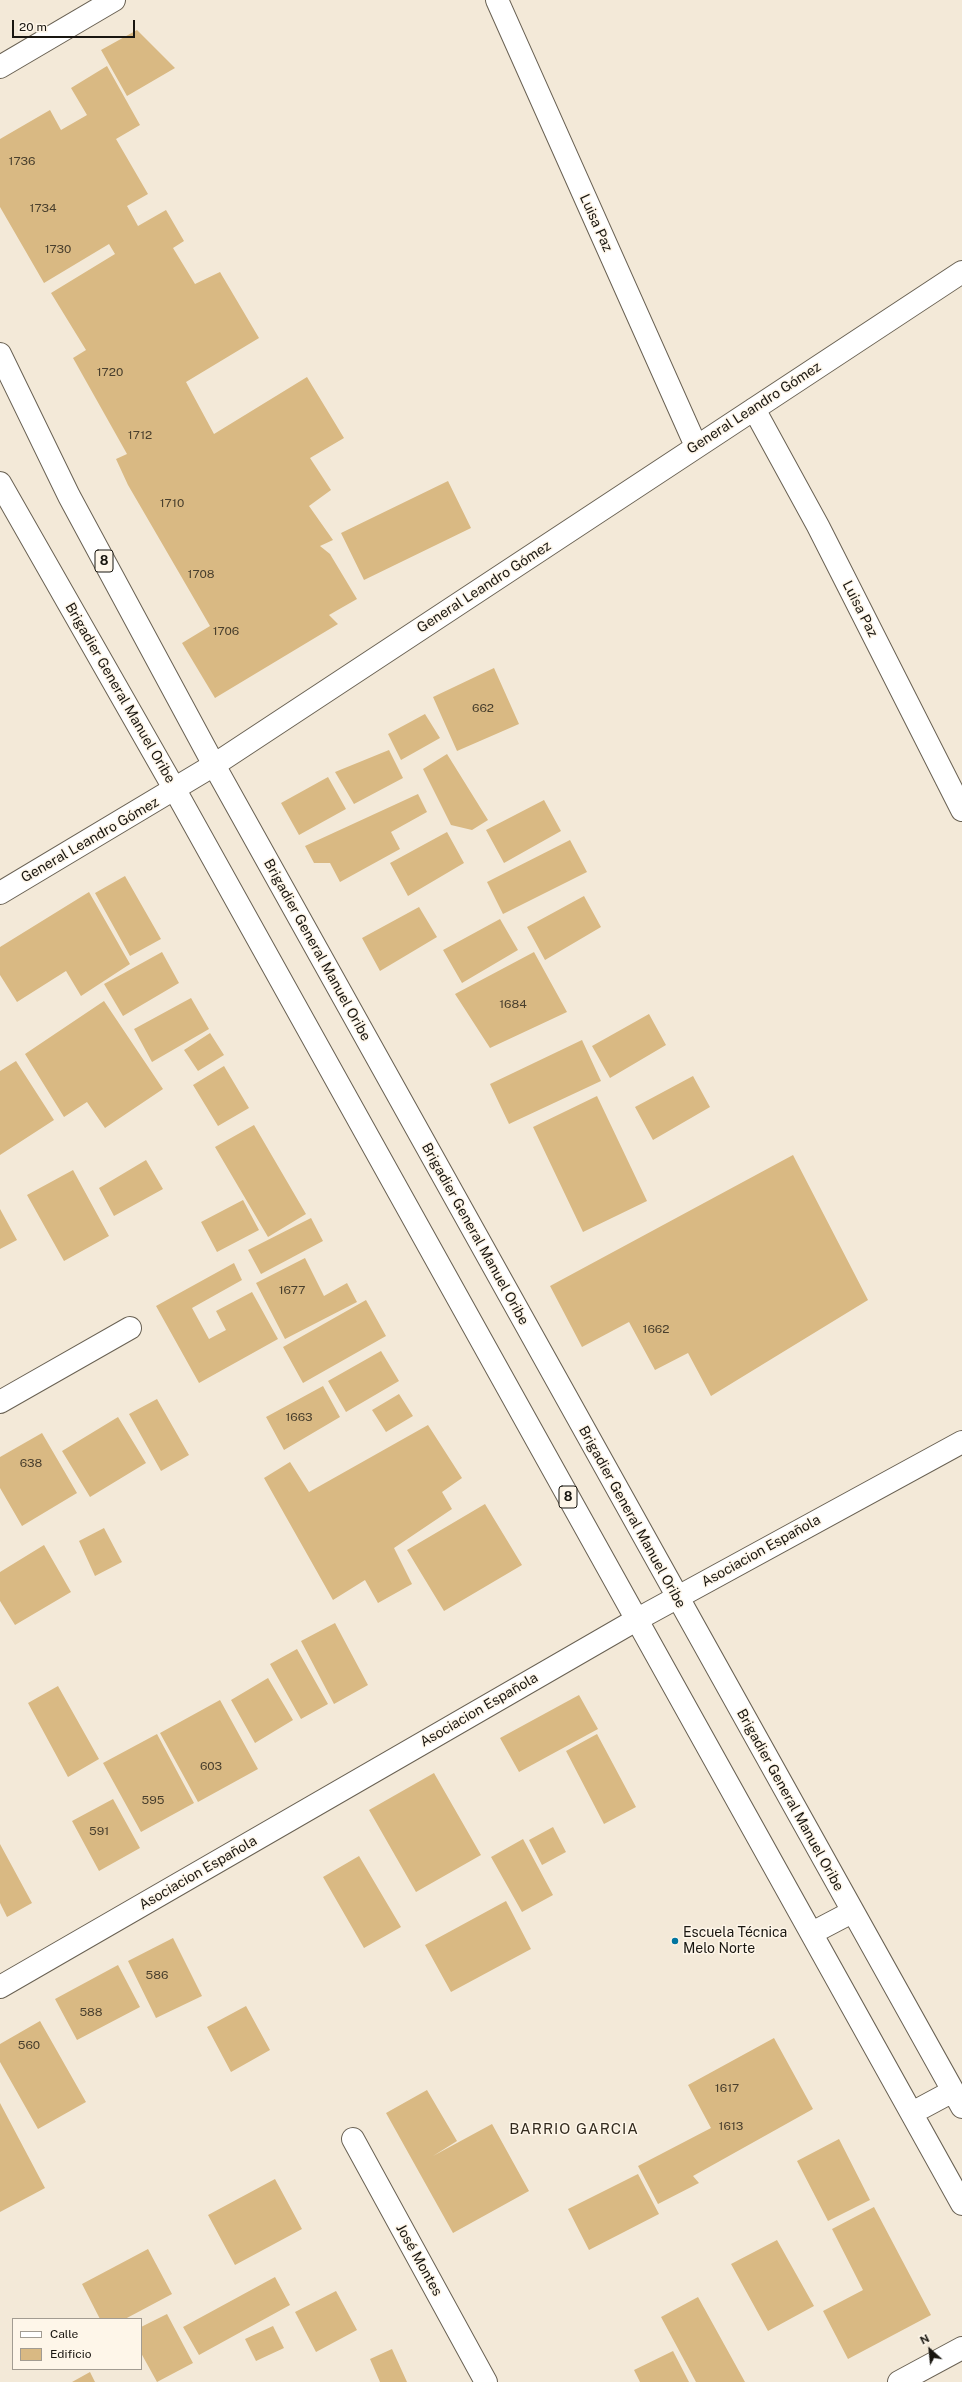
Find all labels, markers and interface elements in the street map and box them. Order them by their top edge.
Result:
scale bar [14,12,137,38]
text: 20 m [19,20,47,34]
house number: 1736 [9,154,35,168]
street label: Luisa Paz [576,192,616,254]
house number: 1734 [30,201,56,215]
house number: 1730 [45,242,71,256]
street label: General Leandro Gómez [684,358,824,458]
house number: 1720 [97,365,123,379]
house number: 1712 [128,428,152,442]
house number: 1710 [160,496,184,510]
street label: General Leandro Gómez [414,537,554,637]
road number: 8 [95,550,113,572]
house number: 1708 [188,567,214,581]
street label: Luisa Paz [839,578,881,640]
street label: Brigadier General Manuel Oribe [61,600,179,786]
house number: 1706 [213,624,239,638]
house number: 662 [472,701,494,715]
street label: General Leandro Gómez [18,794,162,886]
street label: Brigadier General Manuel Oribe [260,856,374,1044]
house number: 1684 [499,997,527,1011]
street label: Brigadier General Manuel Oribe [418,1140,532,1328]
house number: 1677 [279,1283,305,1297]
house number: 1662 [643,1322,669,1336]
house number: 1663 [285,1410,313,1424]
street label: Brigadier General Manuel Oribe [575,1423,689,1611]
house number: 638 [20,1456,42,1470]
road number: 8 [559,1486,577,1508]
street label: Asociacion Española [699,1511,823,1591]
street label: Asociacion Española [417,1669,541,1751]
street label: Brigadier General Manuel Oribe [733,1706,847,1894]
house number: 603 [200,1759,222,1773]
house number: 595 [142,1793,164,1807]
house number: 591 [89,1824,109,1838]
street label: Asociacion Española [136,1832,260,1914]
place label: Escuela Técnica Melo Norte [683,1925,787,1958]
marker: Escuela Técnica Melo Norte [670,1936,680,1946]
house number: 586 [146,1968,168,1982]
house number: 588 [79,2005,103,2019]
house number: 560 [18,2038,40,2052]
house number: 1617 [715,2081,739,2095]
house number: 1613 [719,2119,743,2133]
district label: BARRIO GARCIA [509,2120,639,2138]
street label: José Montes [392,2221,446,2299]
legend [12,2318,142,2370]
text: Calle [50,2327,78,2341]
north arrow [910,2330,950,2370]
text: N [918,2332,931,2347]
text: Edificio [50,2347,92,2361]

